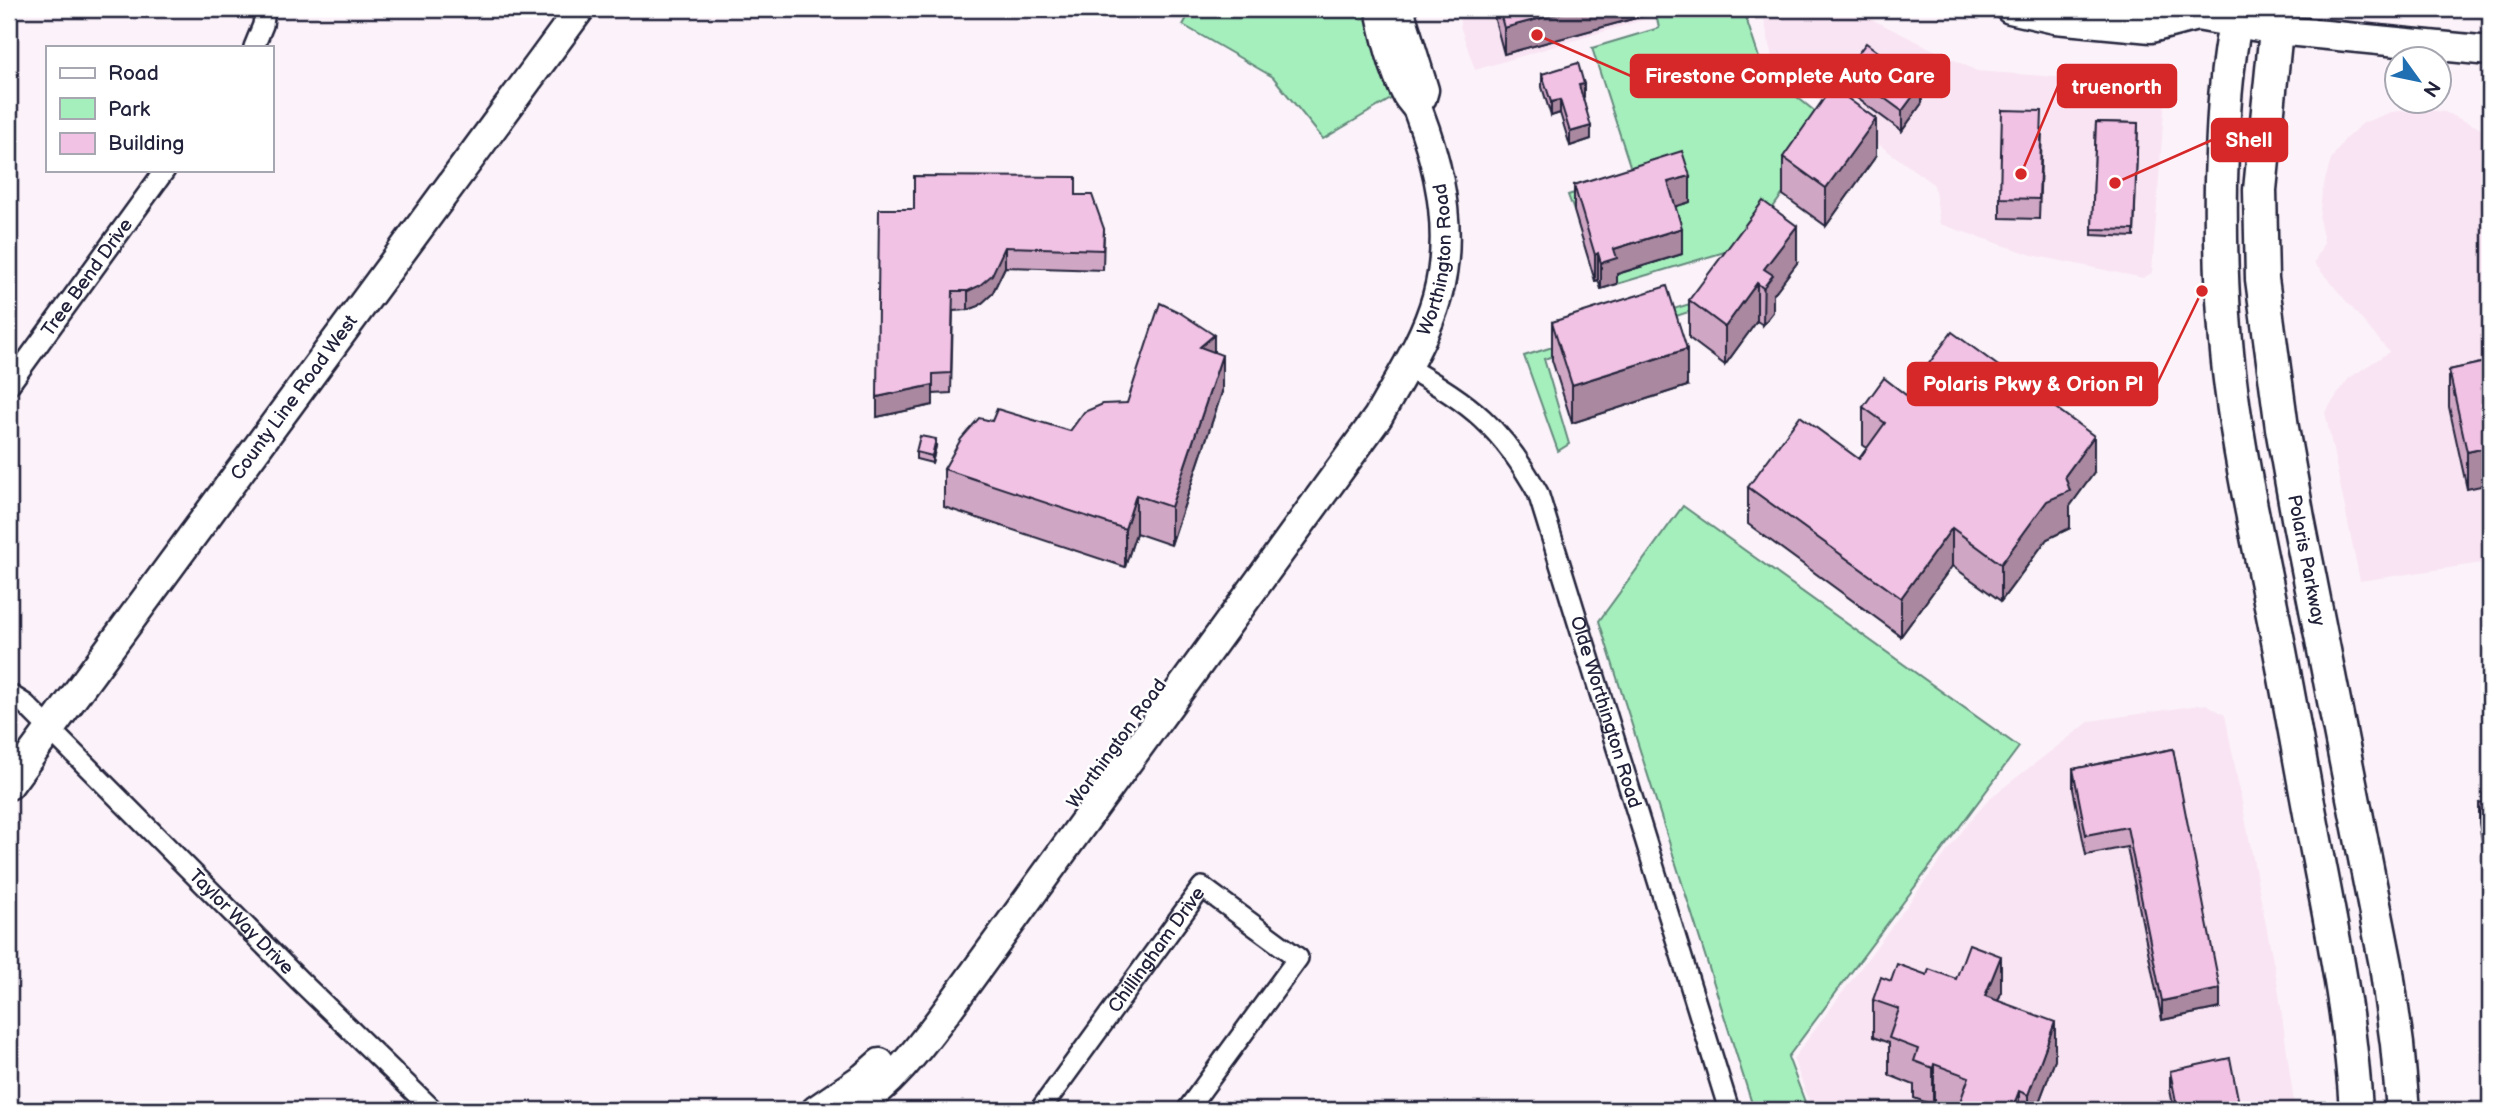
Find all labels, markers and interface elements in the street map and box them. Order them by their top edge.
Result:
legend [46,46,273,172]
north arrow [2384,46,2454,116]
callout: Firestone Complete Auto Care [1631,55,1949,97]
text: Road [108,61,159,86]
text: Firestone Complete Auto Care [1645,64,1935,89]
callout: truenorth [2058,65,2176,107]
text: truenorth [2071,75,2162,100]
text: N [2417,76,2445,101]
text: Park [108,97,151,122]
callout: Shell [2212,119,2287,161]
text: Shell [2226,128,2272,153]
text: Building [108,131,184,156]
street label: Worthington Road [1412,182,1456,339]
street label: Tree Bend Drive [37,214,138,341]
street label: County Line Road West [226,310,363,485]
callout: Polaris Pkwy & Orion Pl [1908,363,2157,405]
text: Polaris Pkwy & Orion Pl [1923,372,2143,397]
street label: Polaris Parkway [2283,493,2331,628]
street label: Olde Worthington Road [1565,613,1646,811]
street label: Worthington Road [1062,675,1172,813]
street label: Taylor Way Drive [184,864,299,979]
street label: Chillingham Drive [1103,882,1210,1017]

